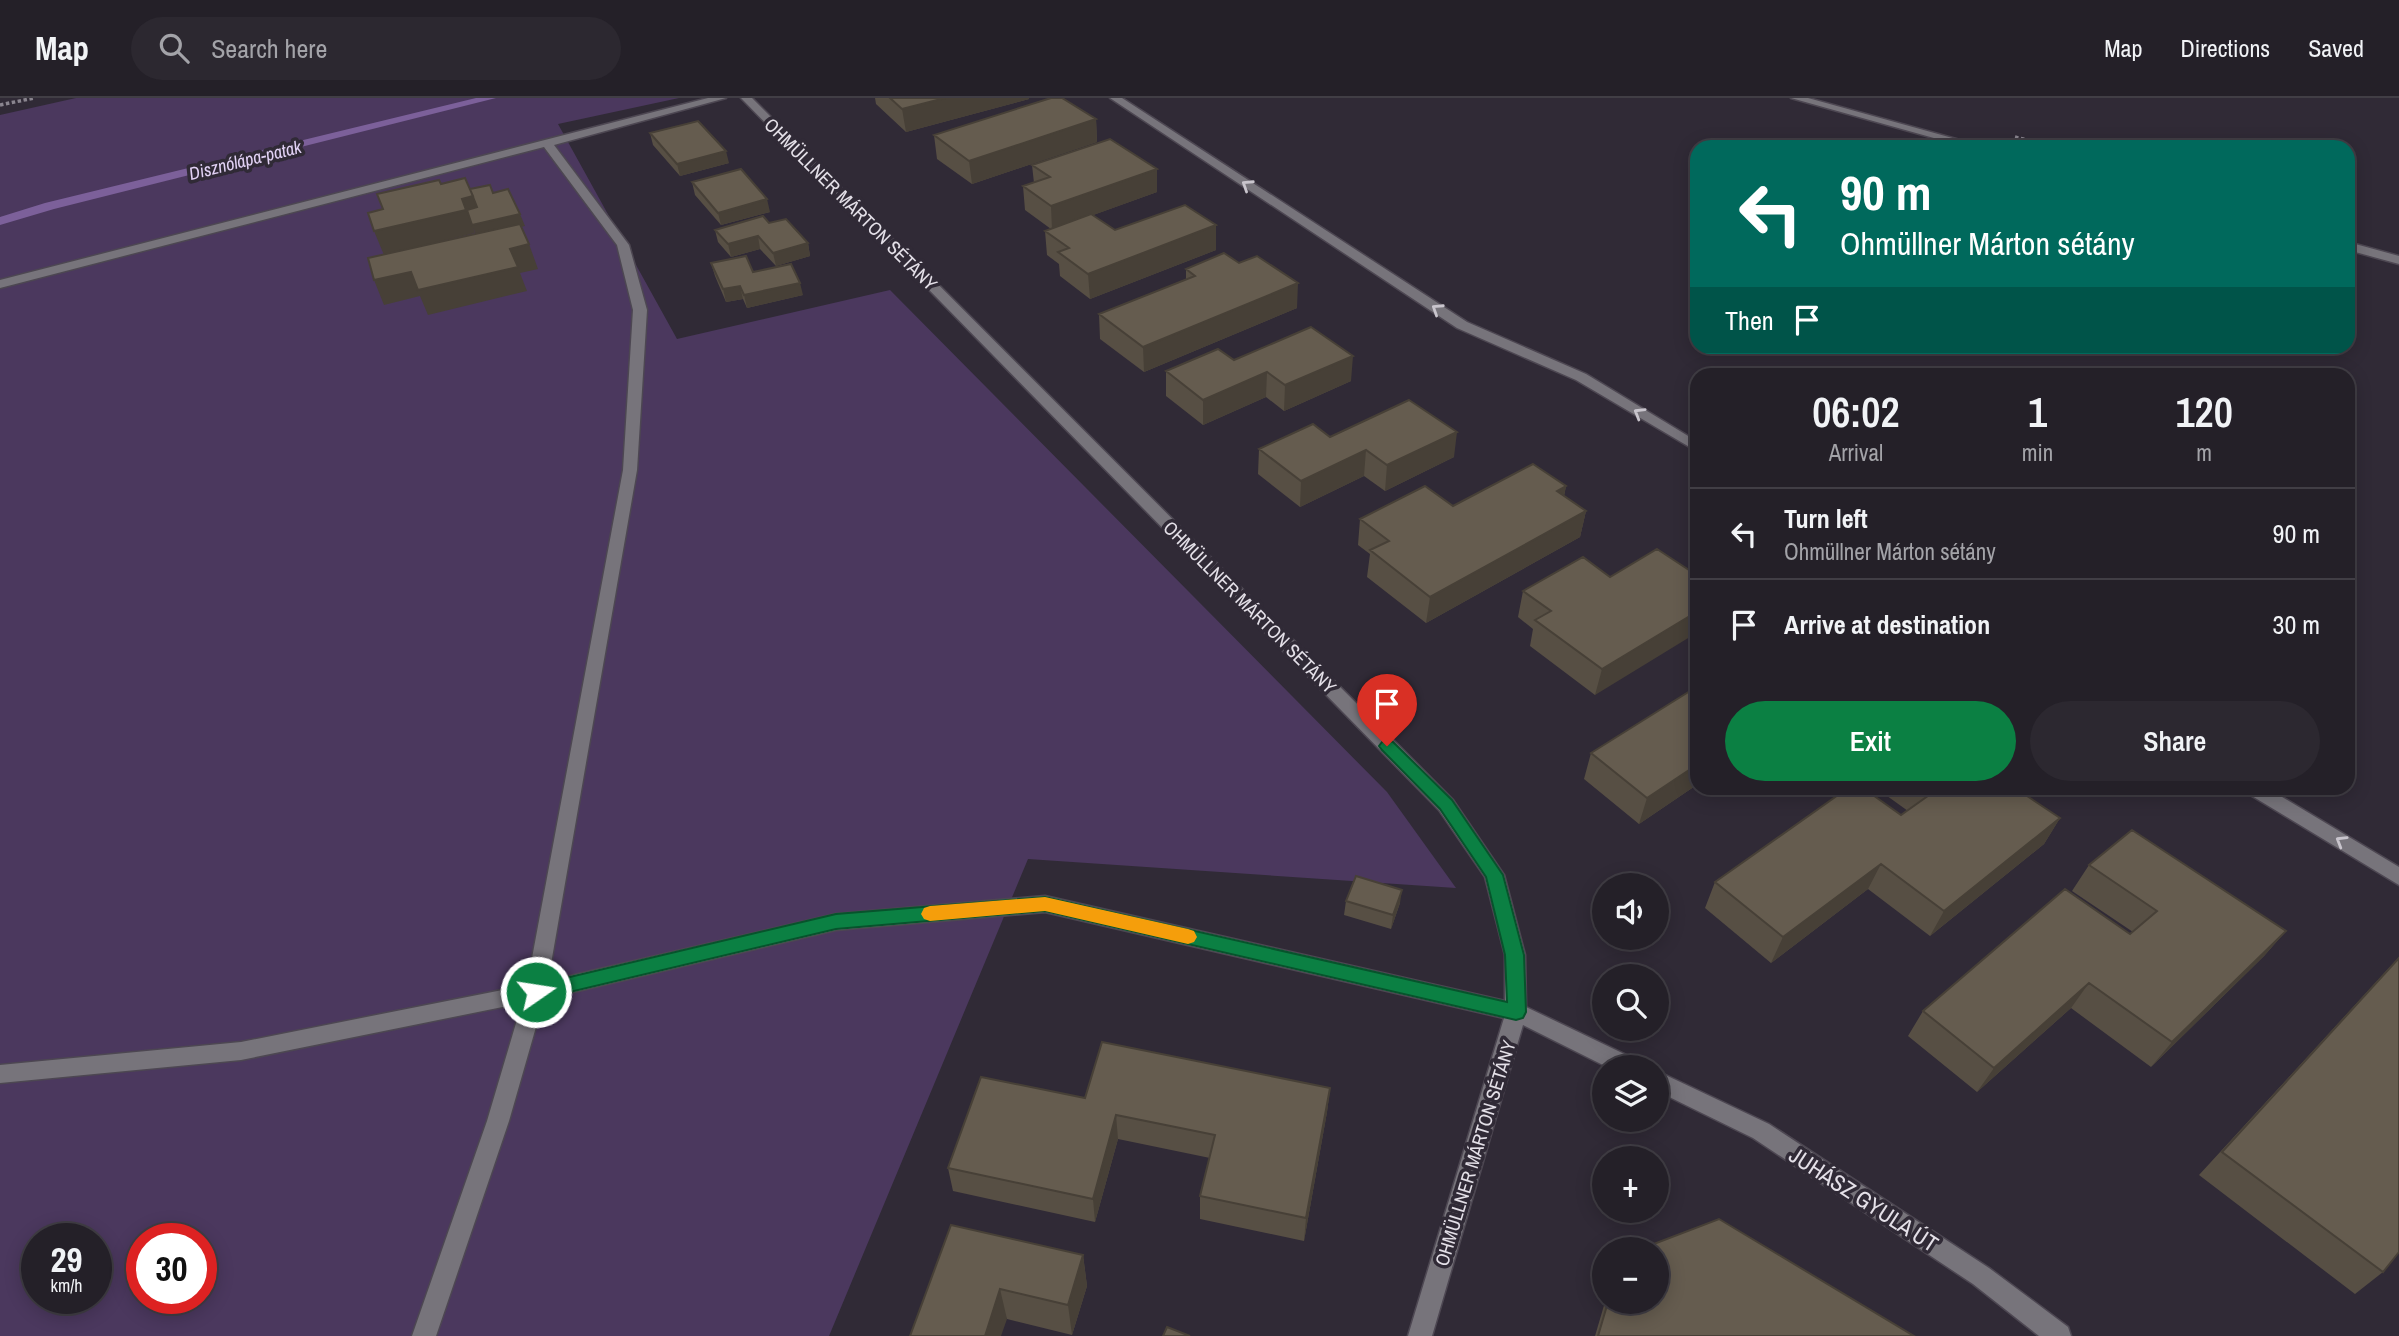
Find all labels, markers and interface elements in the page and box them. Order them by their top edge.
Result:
search box [131,17,621,80]
text: Map [35,26,89,70]
icon: search [155,29,193,67]
text: Search here [211,31,327,66]
text: Map [2104,32,2142,64]
text: Directions [2180,32,2270,64]
text: Saved [2308,32,2364,64]
street label: OHMÜLLNER MÁRTON SÉTÁNY [759,112,944,297]
water label: Disznólápa-patak [186,134,304,186]
text: 90 m [1840,159,1932,225]
icon: left [1725,168,1816,259]
one-way arrow [1242,180,1255,193]
text: Ohmüllner Márton sétány [1840,222,2135,265]
icon: arrive [1788,301,1826,339]
text: Then [1725,303,1774,338]
one-way arrow [1432,304,1445,317]
text: 06:02 [1812,384,1900,440]
text: 1 [2028,384,2047,440]
text: 120 [2175,384,2233,440]
one-way arrow [1634,408,1647,421]
text: Arrival [1829,437,1883,468]
text: min [2022,437,2053,468]
text: m [2196,437,2212,468]
text: Turn left [1784,501,1868,536]
street label: OHMÜLLNER MÁRTON SÉTÁNY [1158,515,1343,700]
icon: left [1725,515,1763,553]
text: 90 m [2273,516,2320,551]
text: Ohmüllner Márton sétány [1784,536,1996,567]
icon: arrive [1725,606,1763,644]
text: Arrive at destination [1784,607,1990,642]
text: 30 m [2273,607,2320,642]
pin [1357,674,1417,746]
icon: arrive [1368,685,1406,723]
button: Exit [1725,701,2016,781]
button: Share [2030,701,2320,781]
one-way arrow [2335,836,2348,849]
map controls [1592,873,1669,1314]
button: sound [1592,873,1669,950]
position arrow [499,955,573,1029]
button: search [1592,964,1669,1041]
street label: OHMÜLLNER MÁRTON SÉTÁNY [1428,1036,1522,1269]
button: layers [1592,1055,1669,1132]
street label: JUHÁSZ GYULA ÚT [1783,1139,1945,1259]
button: + [1592,1146,1669,1223]
speed limit sign: 30 [126,1223,217,1314]
text: 29 [51,1236,82,1283]
button: − [1592,1237,1669,1314]
text: km/h [51,1273,83,1298]

